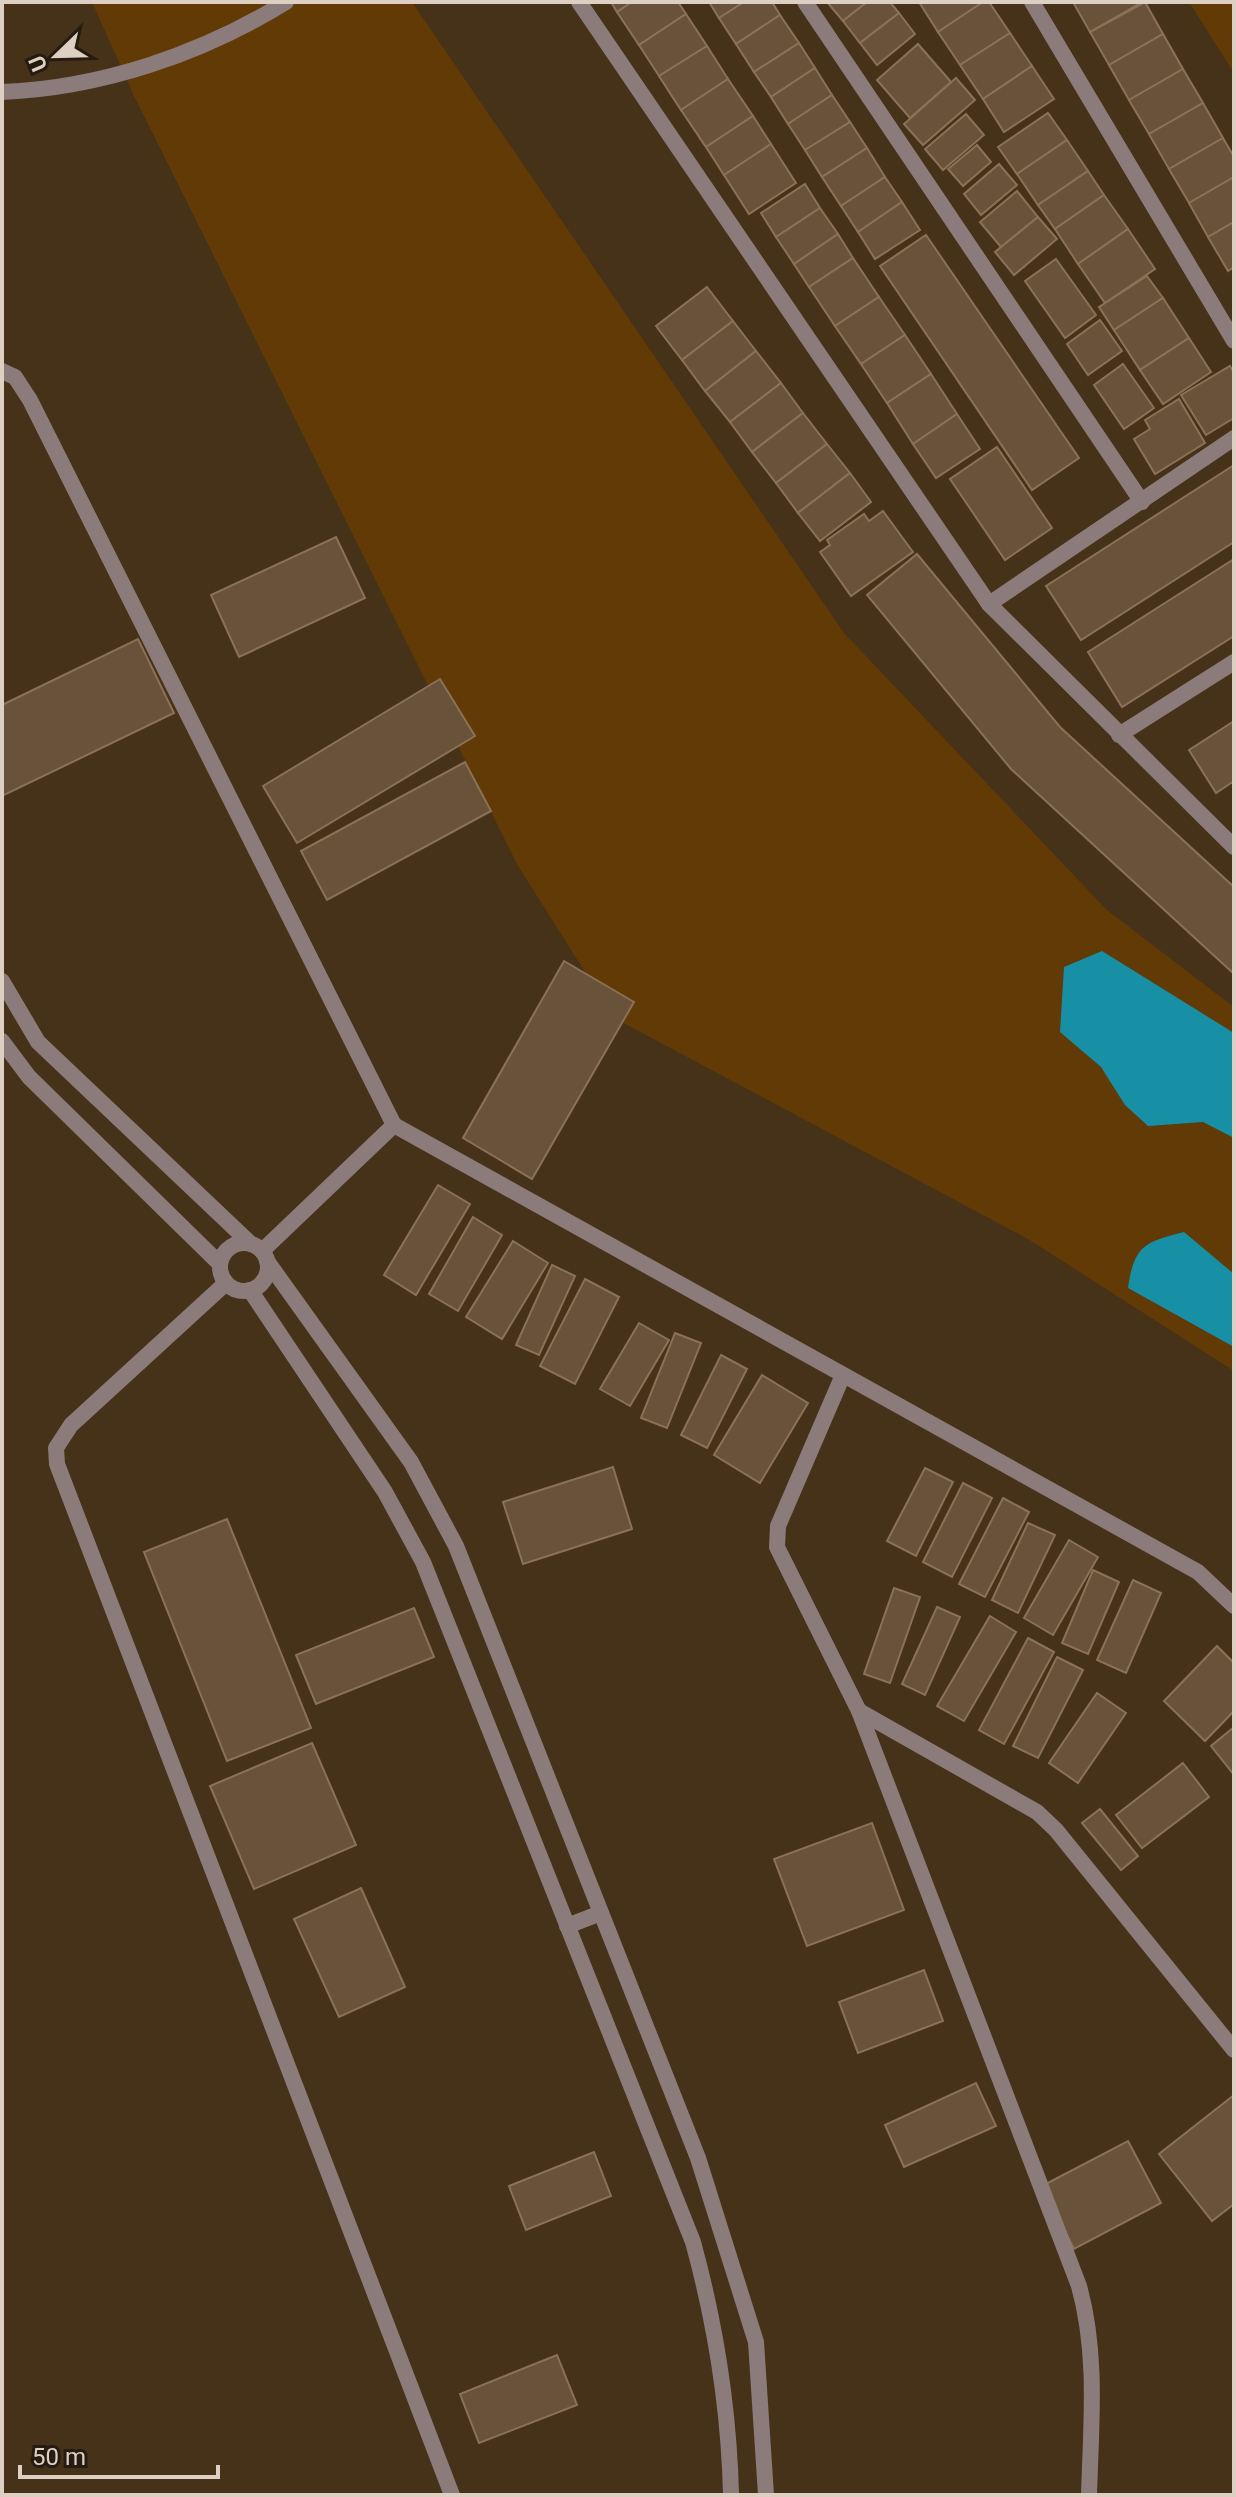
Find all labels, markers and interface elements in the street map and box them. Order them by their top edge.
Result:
north arrow [16,16,96,96]
text: U [24,52,52,75]
scale bar [20,2429,218,2479]
text: 50 m [32,2443,86,2471]

